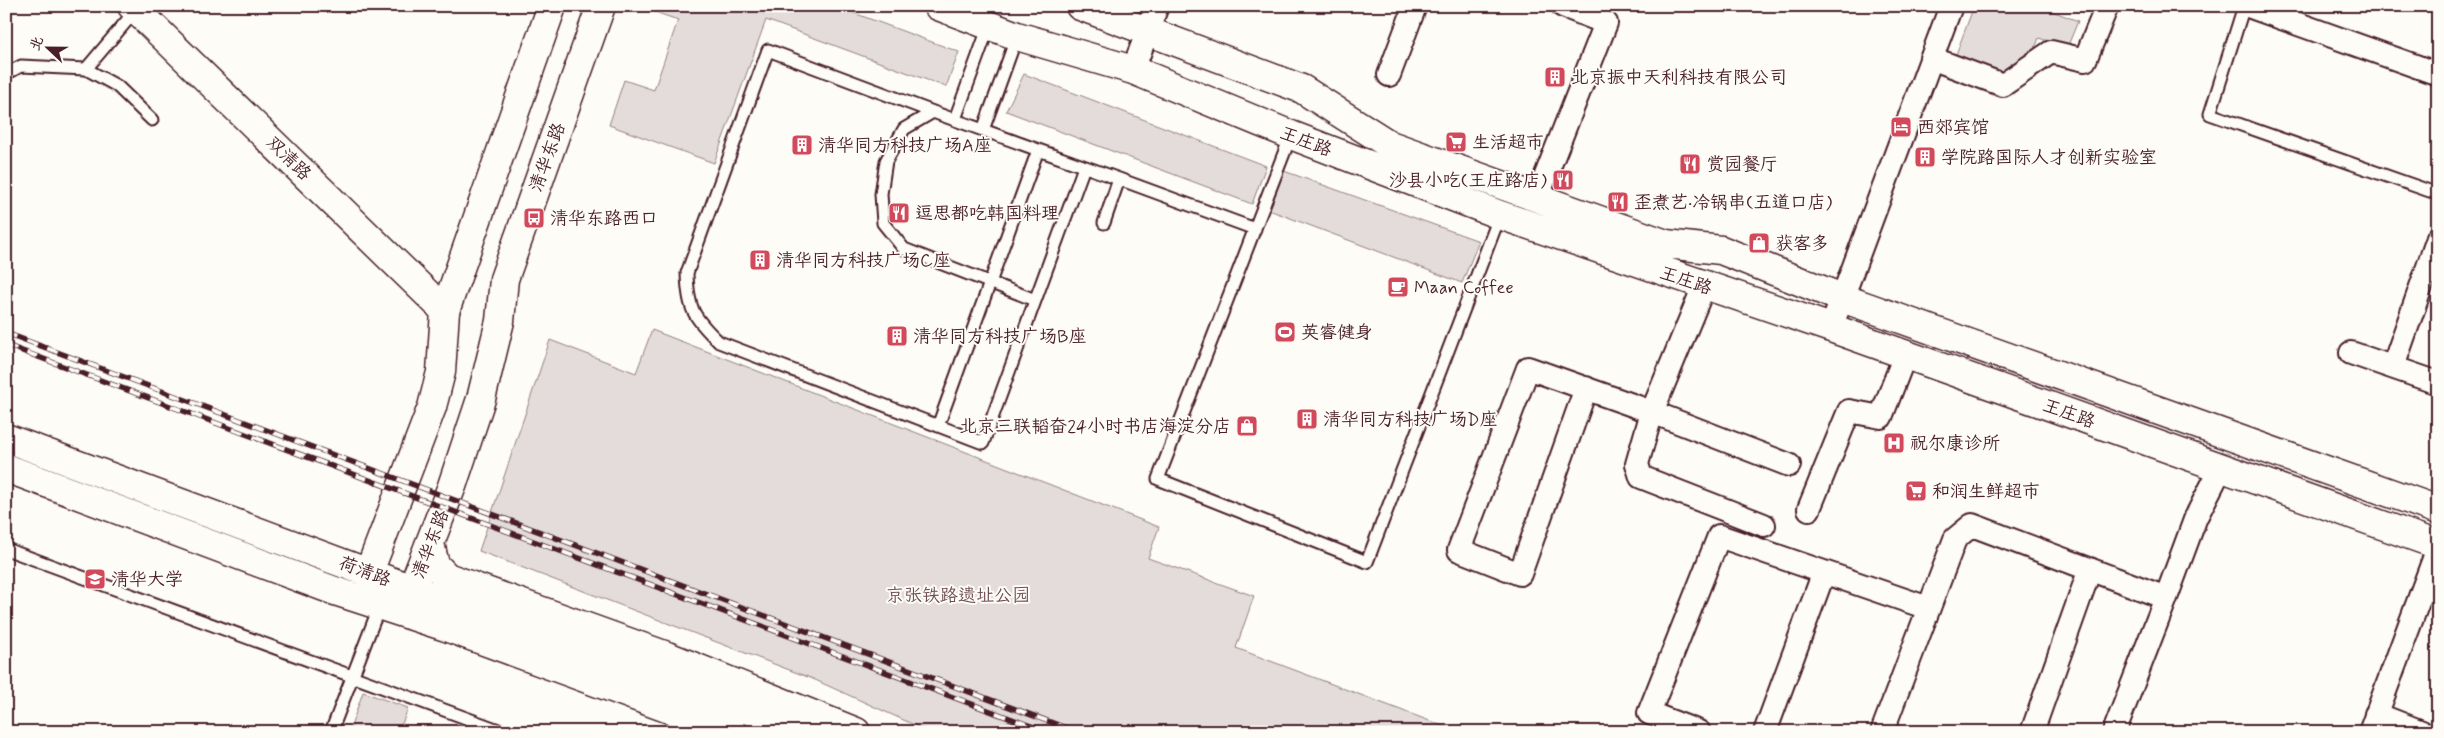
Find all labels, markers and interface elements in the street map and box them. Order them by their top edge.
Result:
north arrow [22,22,72,72]
text: 北 [26,34,48,53]
building icon: 北京振中天利科技有限公司 [1543,65,1567,89]
place label: 北京振中天利科技有限公司 [1571,66,1787,90]
hotel icon: 西郊宾馆 [1889,115,1913,139]
place label: 西郊宾馆 [1917,116,1989,140]
street label: 清华东路 [524,119,572,195]
street label: 王庄路 [1276,121,1335,163]
supermarket icon: 生活超市 [1444,130,1468,154]
street label: 双清路 [261,131,316,186]
place label: 生活超市 [1472,131,1544,155]
building icon: 清华同方科技广场A座 [790,133,814,157]
place label: 清华同方科技广场A座 [818,134,992,158]
building icon: 学院路国际人才创新实验室 [1913,145,1937,169]
place label: 学院路国际人才创新实验室 [1941,146,2157,170]
restaurant icon: 赏园餐厅 [1678,152,1702,176]
place label: 赏园餐厅 [1706,153,1778,177]
restaurant icon: 沙县小吃(王庄路店) [1551,168,1575,192]
place label: 沙县小吃(王庄路店) [1389,169,1548,193]
restaurant icon: 歪煮艺·冷锅串(五道口店) [1606,190,1630,214]
place label: 歪煮艺·冷锅串(五道口店) [1634,191,1833,215]
restaurant icon: 逗思都吃韩国料理 [887,201,911,225]
place label: 逗思都吃韩国料理 [915,202,1059,226]
bus stop icon: 清华东路西口 [522,206,546,230]
place label: 清华东路西口 [550,207,658,231]
shop icon: 获客多 [1747,231,1771,255]
place label: 获客多 [1775,232,1829,256]
building icon: 清华同方科技广场C座 [748,248,772,272]
place label: 清华同方科技广场C座 [776,249,951,273]
street label: 王庄路 [1656,261,1715,301]
cafe icon: Maan Coffee [1386,275,1410,299]
place label: Maan Coffee [1414,276,1514,300]
sports icon: 英睿健身 [1273,320,1297,344]
place label: 英睿健身 [1301,321,1373,345]
building icon: 清华同方科技广场B座 [885,324,909,348]
place label: 清华同方科技广场B座 [913,325,1086,349]
street label: 王庄路 [2039,393,2098,434]
building icon: 清华同方科技广场D座 [1295,407,1319,431]
place label: 清华同方科技广场D座 [1323,408,1497,432]
shop icon: 北京三联韬奋24小时书店海淀分店 [1235,414,1259,438]
place label: 北京三联韬奋24小时书店海淀分店 [959,415,1231,439]
hospital icon: 祝尔康诊所 [1882,431,1906,455]
place label: 祝尔康诊所 [1910,432,2000,456]
supermarket icon: 和润生鲜超市 [1904,479,1928,503]
place label: 和润生鲜超市 [1932,480,2040,504]
street label: 清华东路 [407,506,455,582]
street label: 荷清路 [335,551,394,593]
school or university icon: 清华大学 [83,567,107,591]
place label: 清华大学 [111,568,183,592]
park label: 京张铁路遗址公园 [886,584,1030,608]

